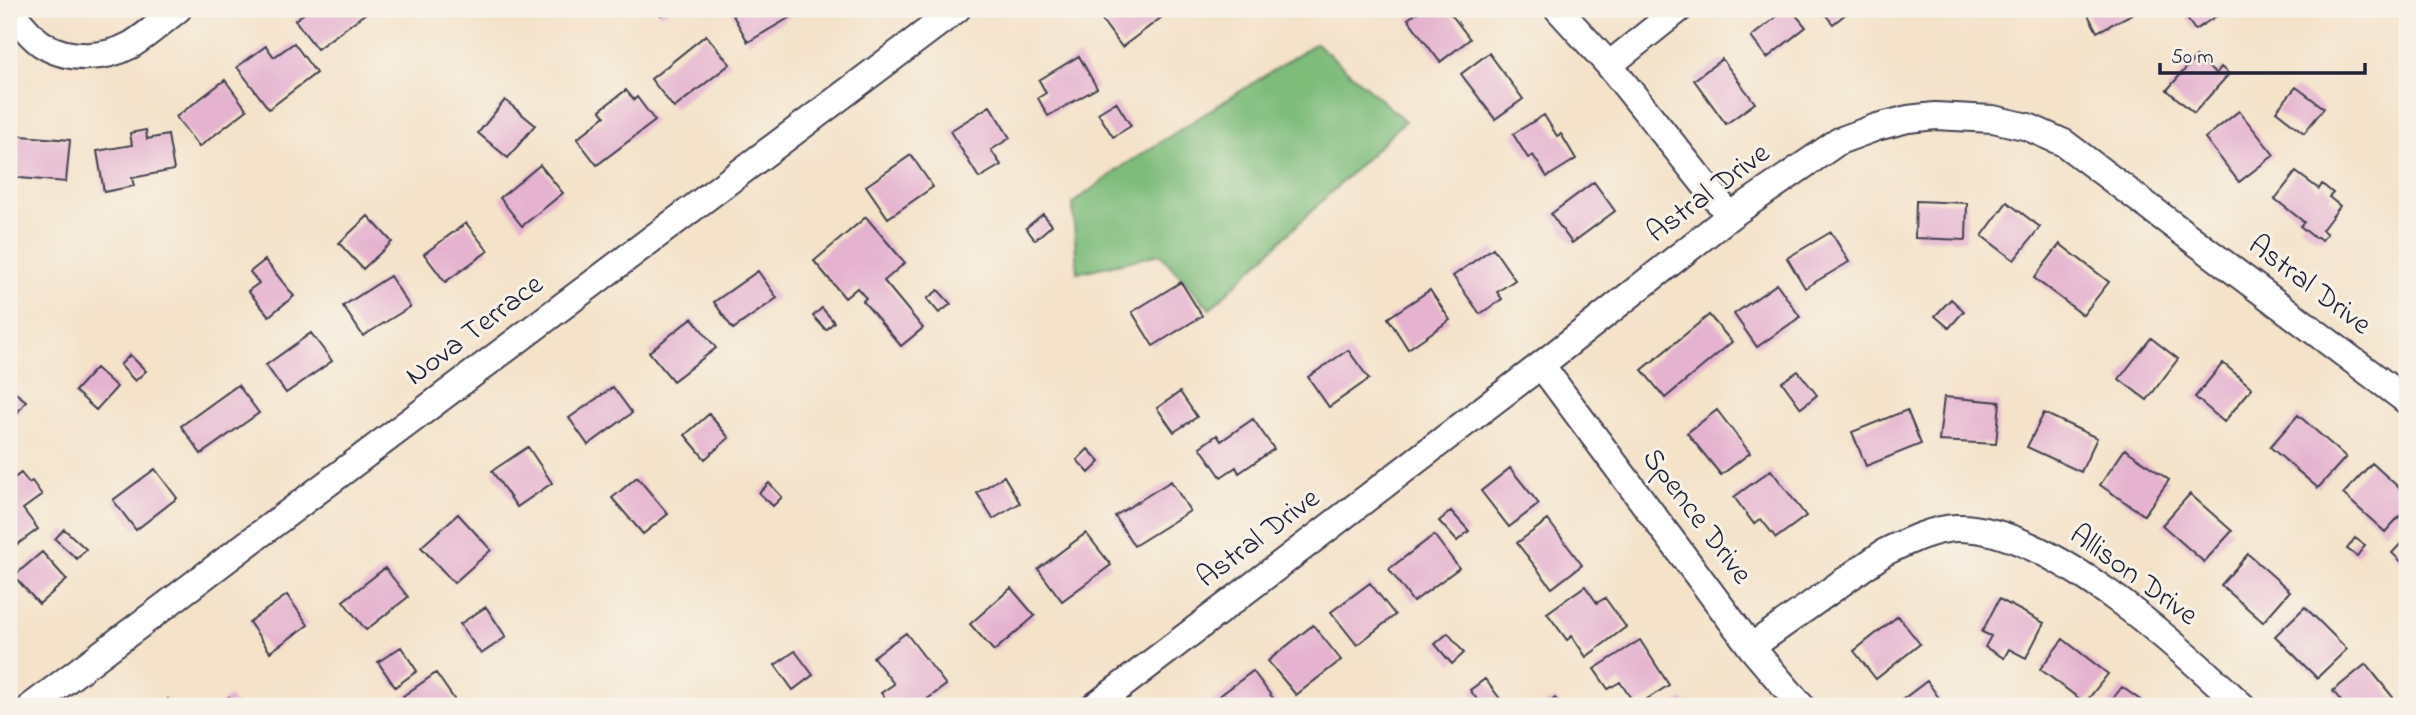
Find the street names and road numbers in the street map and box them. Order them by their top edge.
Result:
street label: Astral Drive [1638,133,1780,255]
street label: Astral Drive [2238,225,2380,347]
street label: Nova Terrace [397,264,554,398]
street label: Spence Drive [1630,440,1762,595]
street label: Astral Drive [1188,478,1330,600]
street label: Allison Drive [2059,514,2207,638]

